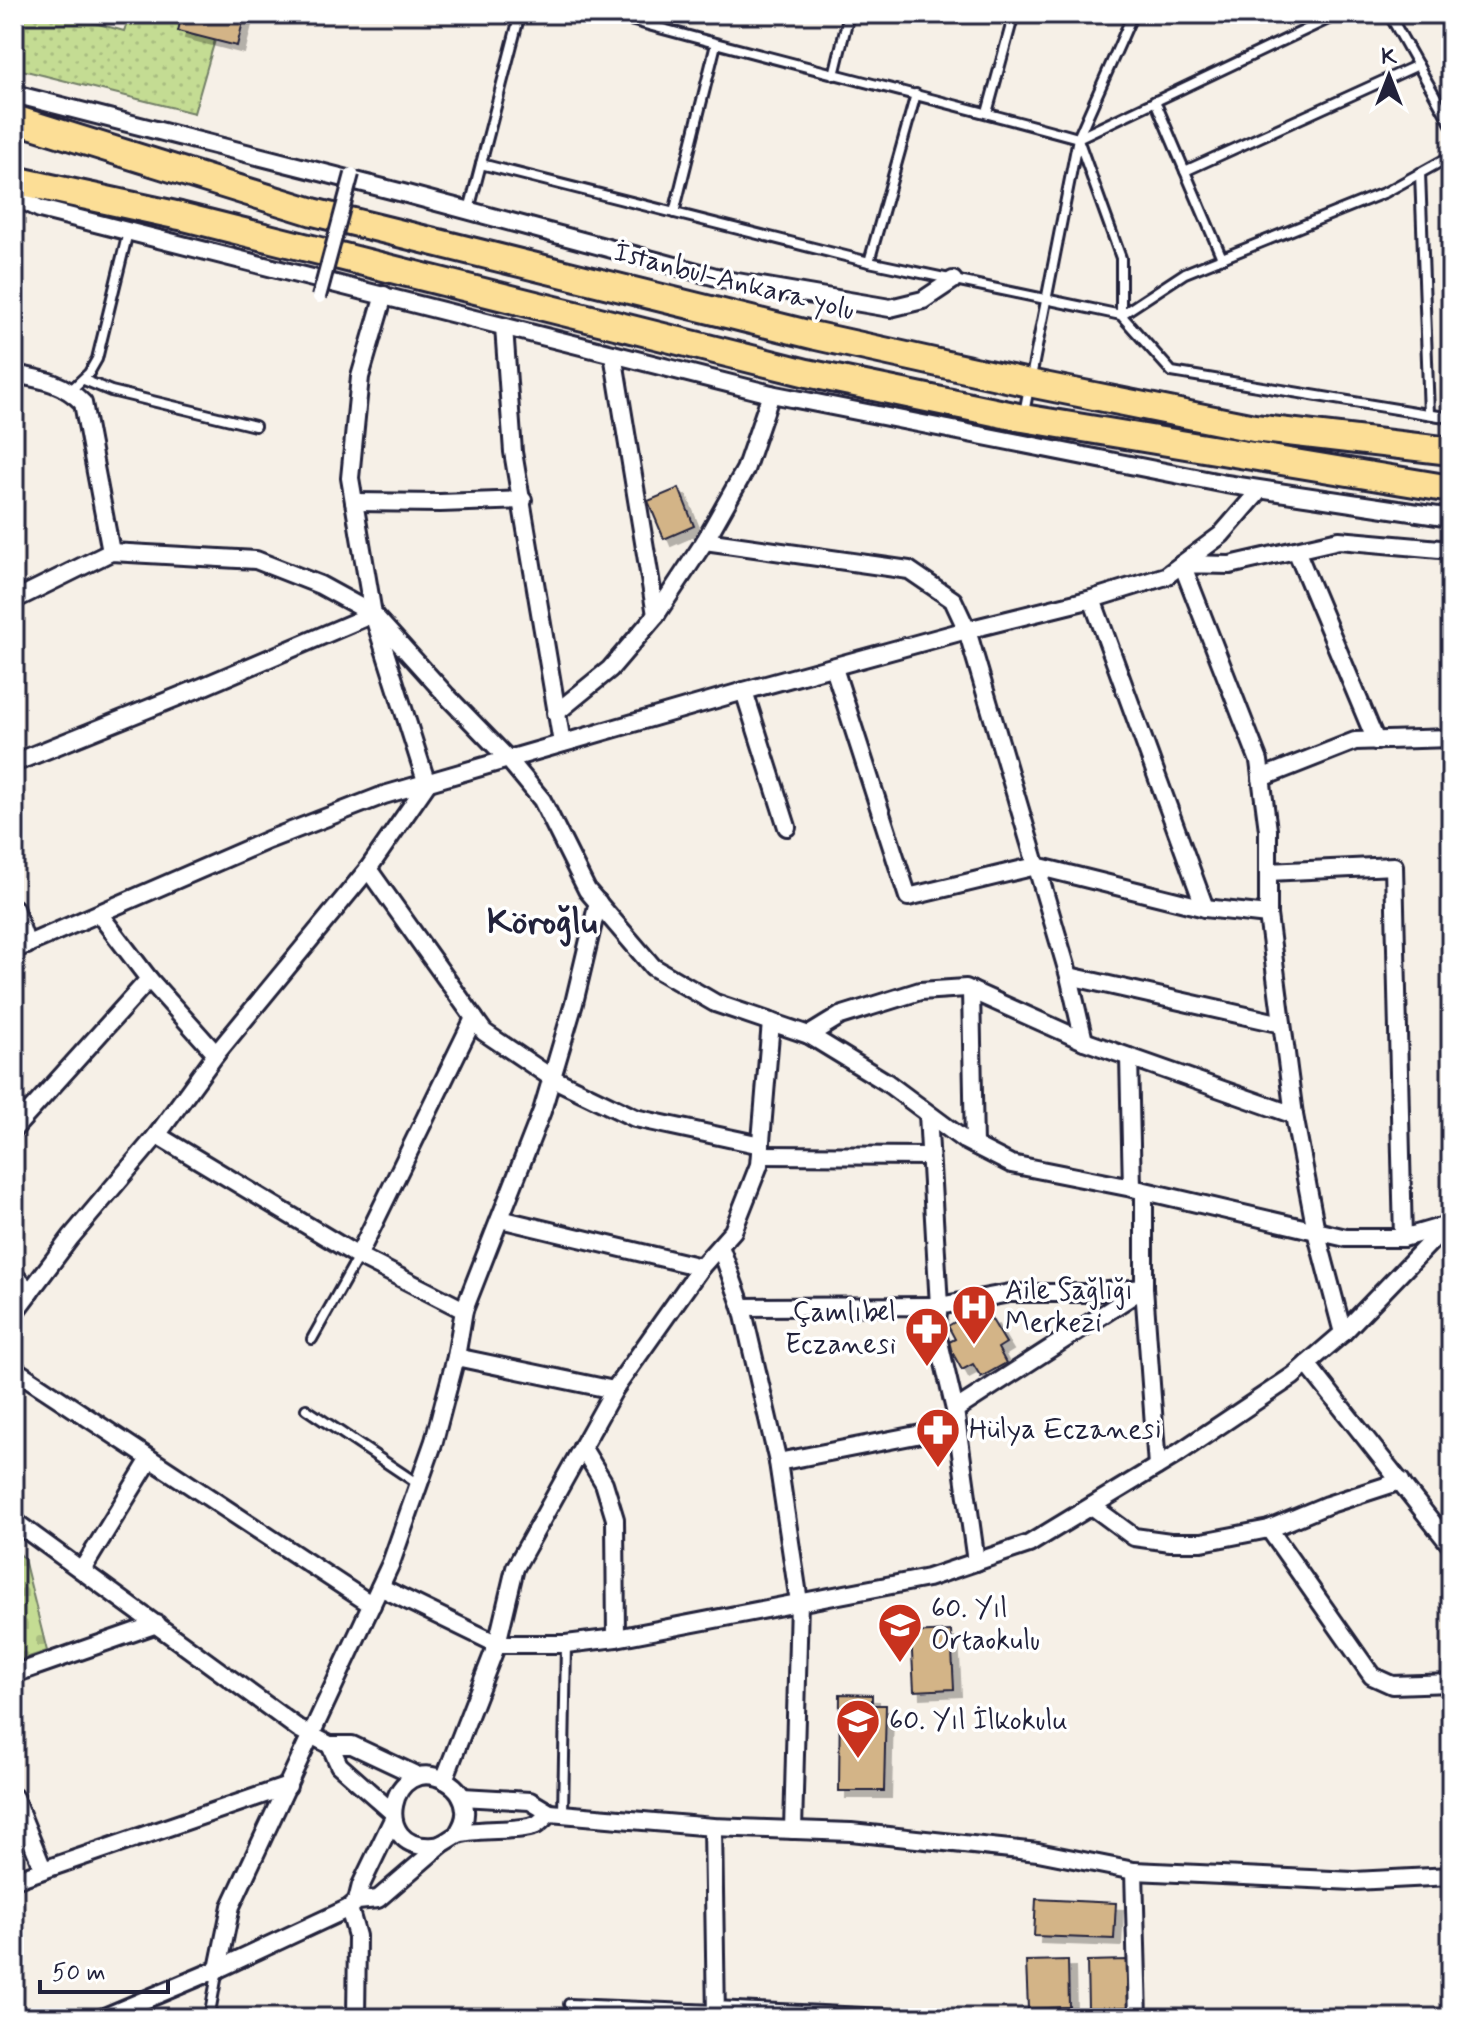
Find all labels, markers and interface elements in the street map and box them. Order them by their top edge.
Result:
north arrow [1349,36,1429,116]
text: K [1381,44,1397,72]
street label: İstanbul-Ankara yolu [610,234,858,330]
district label: Köroğlu [487,900,597,947]
place label: Aile Sağlığı Merkezi [1005,1273,1133,1342]
hospital icon: Aile Sağlığı Merkezi [950,1283,998,1346]
place label: Çamlıbel Eczanesi [785,1295,896,1364]
pharmacy icon: Çamlıbel Eczanesi [903,1305,951,1368]
pharmacy icon: Hülya Eczanesi [914,1406,962,1469]
place label: Hülya Eczanesi [969,1412,1162,1449]
place label: 60. Yıl Ortaokulu [931,1591,1040,1660]
school or university icon: 60. Yıl Ortaokulu [876,1601,924,1664]
school or university icon: 60. Yıl İlkokulu [834,1697,882,1760]
place label: 60. Yıl İlkokulu [889,1703,1068,1740]
scale bar [40,1944,168,1994]
text: 50 m [52,1958,106,1989]

